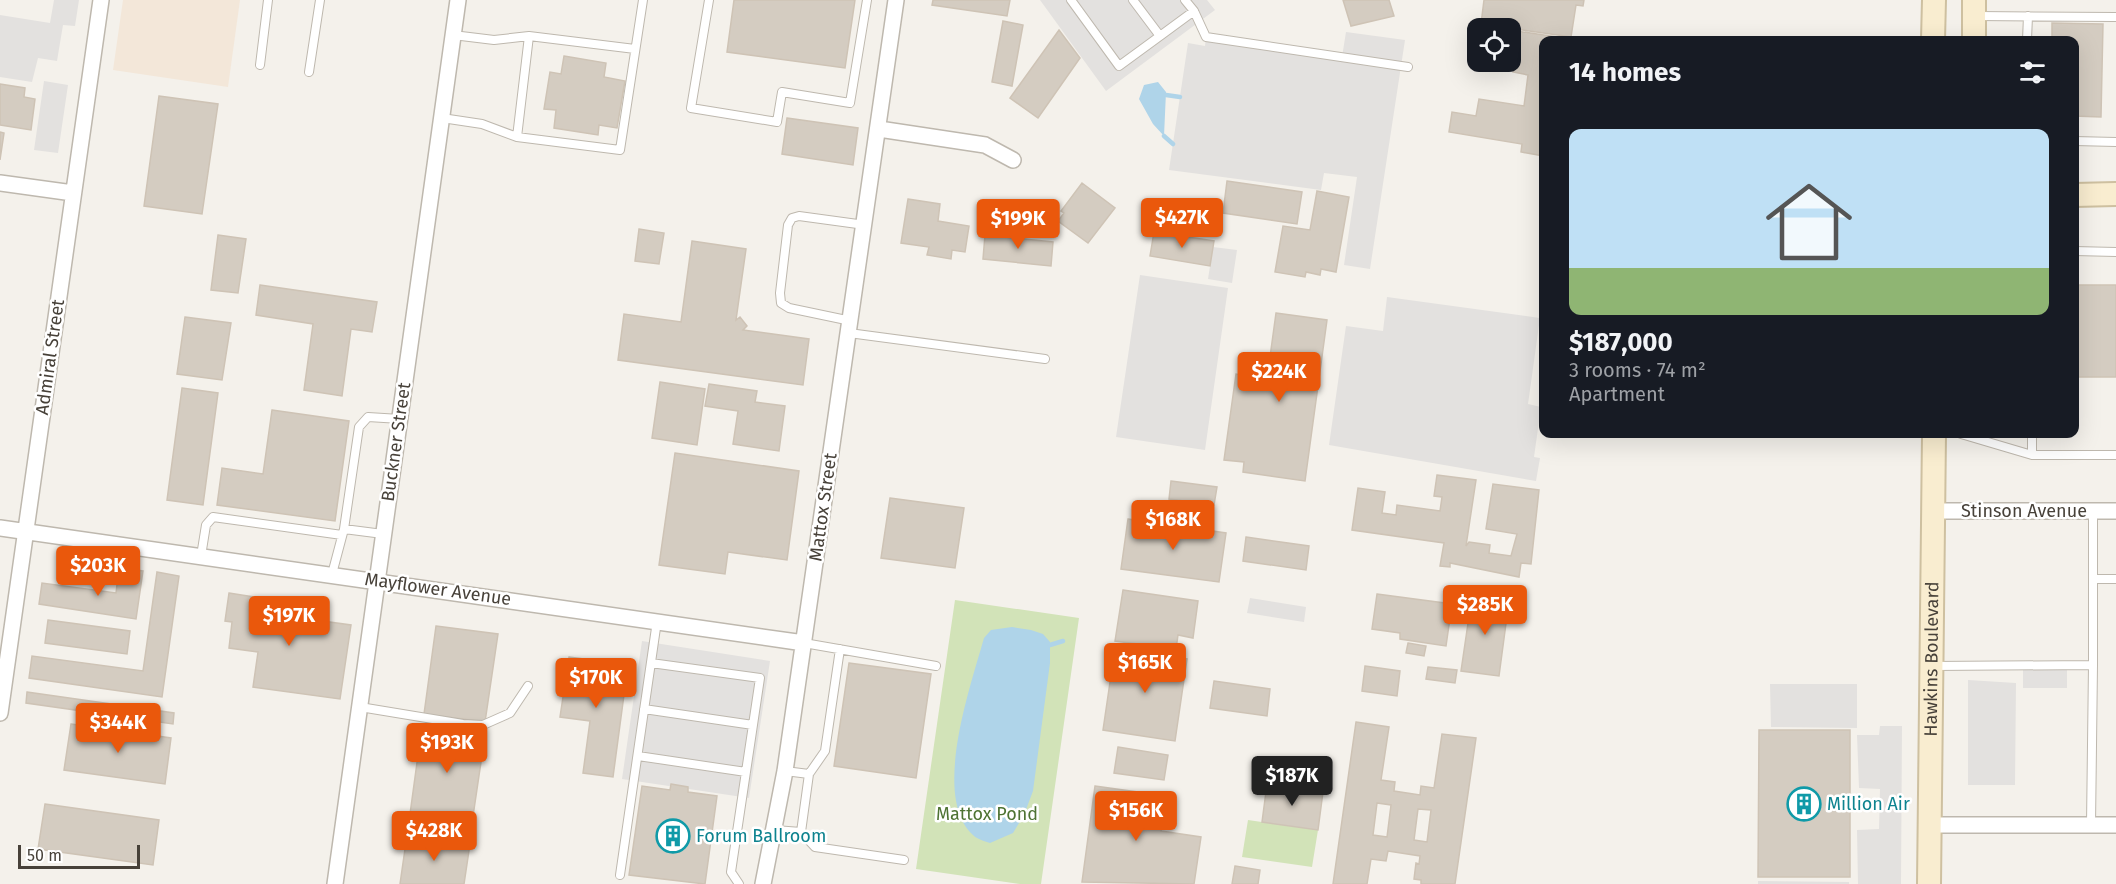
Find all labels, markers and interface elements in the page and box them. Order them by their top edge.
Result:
map controls [1467,18,1521,72]
button: locate [1467,18,1521,72]
icon: filters [2016,56,2049,89]
text: 14 homes [1569,57,1681,88]
icon: home [1755,168,1863,276]
pin: $427K [1140,198,1224,249]
pin: $199K [976,199,1060,250]
text: $427K [1155,205,1209,229]
text: $199K [991,206,1045,230]
street label: Admiral Street [31,297,69,416]
text: $187,000 [1569,327,1673,358]
pin: $224K [1237,352,1321,403]
text: 3 rooms · 74 m² [1569,358,1706,382]
text: $224K [1252,359,1306,383]
street label: Buckner Street [377,380,415,503]
text: Apartment [1569,382,1665,406]
street label: Mattox Street [805,451,842,563]
pin: $168K [1131,500,1215,551]
street label: Stinson Avenue [1961,500,2087,522]
text: $168K [1145,507,1201,531]
pin: $203K [56,546,140,597]
text: $203K [70,553,126,577]
street label: Mayflower Avenue [363,568,513,610]
street label: Hawkins Boulevard [1920,581,1943,737]
pin: $285K [1443,585,1527,636]
text: $285K [1457,592,1513,616]
pin: $197K [247,596,331,647]
text: $197K [263,603,315,627]
pin: $165K [1103,643,1187,694]
text: $165K [1118,650,1172,674]
pin: $170K [554,658,638,709]
text: $170K [569,665,623,689]
pin: $344K [76,703,160,754]
text: $344K [90,710,146,734]
pin: $193K [405,723,489,774]
text: $193K [420,730,474,754]
pin: $187K [1250,756,1334,807]
text: $187K [1266,763,1318,787]
building icon: Million Air [1786,786,1822,822]
pin: $156K [1094,791,1178,842]
place label: Million Air [1827,793,1910,815]
text: $156K [1109,798,1163,822]
park label: Mattox Pond [936,803,1038,825]
pin: $428K [392,811,476,862]
text: $428K [406,818,462,842]
building icon: Forum Ballroom [655,818,691,854]
place label: Forum Ballroom [696,825,826,847]
scale bar [18,842,140,870]
text: 50 m [27,846,62,865]

